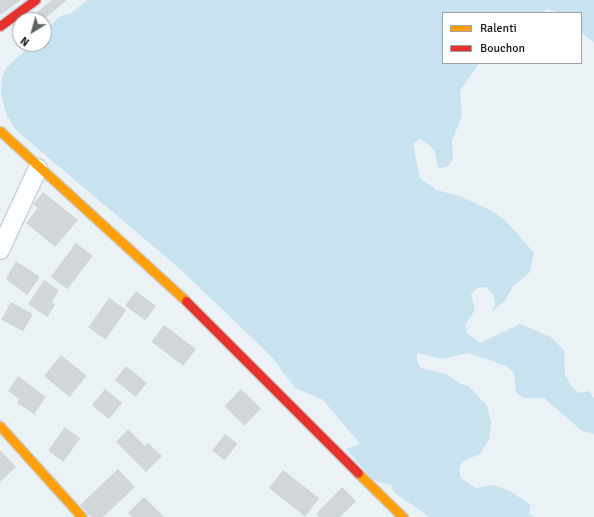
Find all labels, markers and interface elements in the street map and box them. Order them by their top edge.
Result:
north arrow [12,12,52,52]
legend [442,12,582,64]
text: Ralenti [480,21,517,36]
text: N [18,34,32,49]
text: Bouchon [480,41,525,56]

